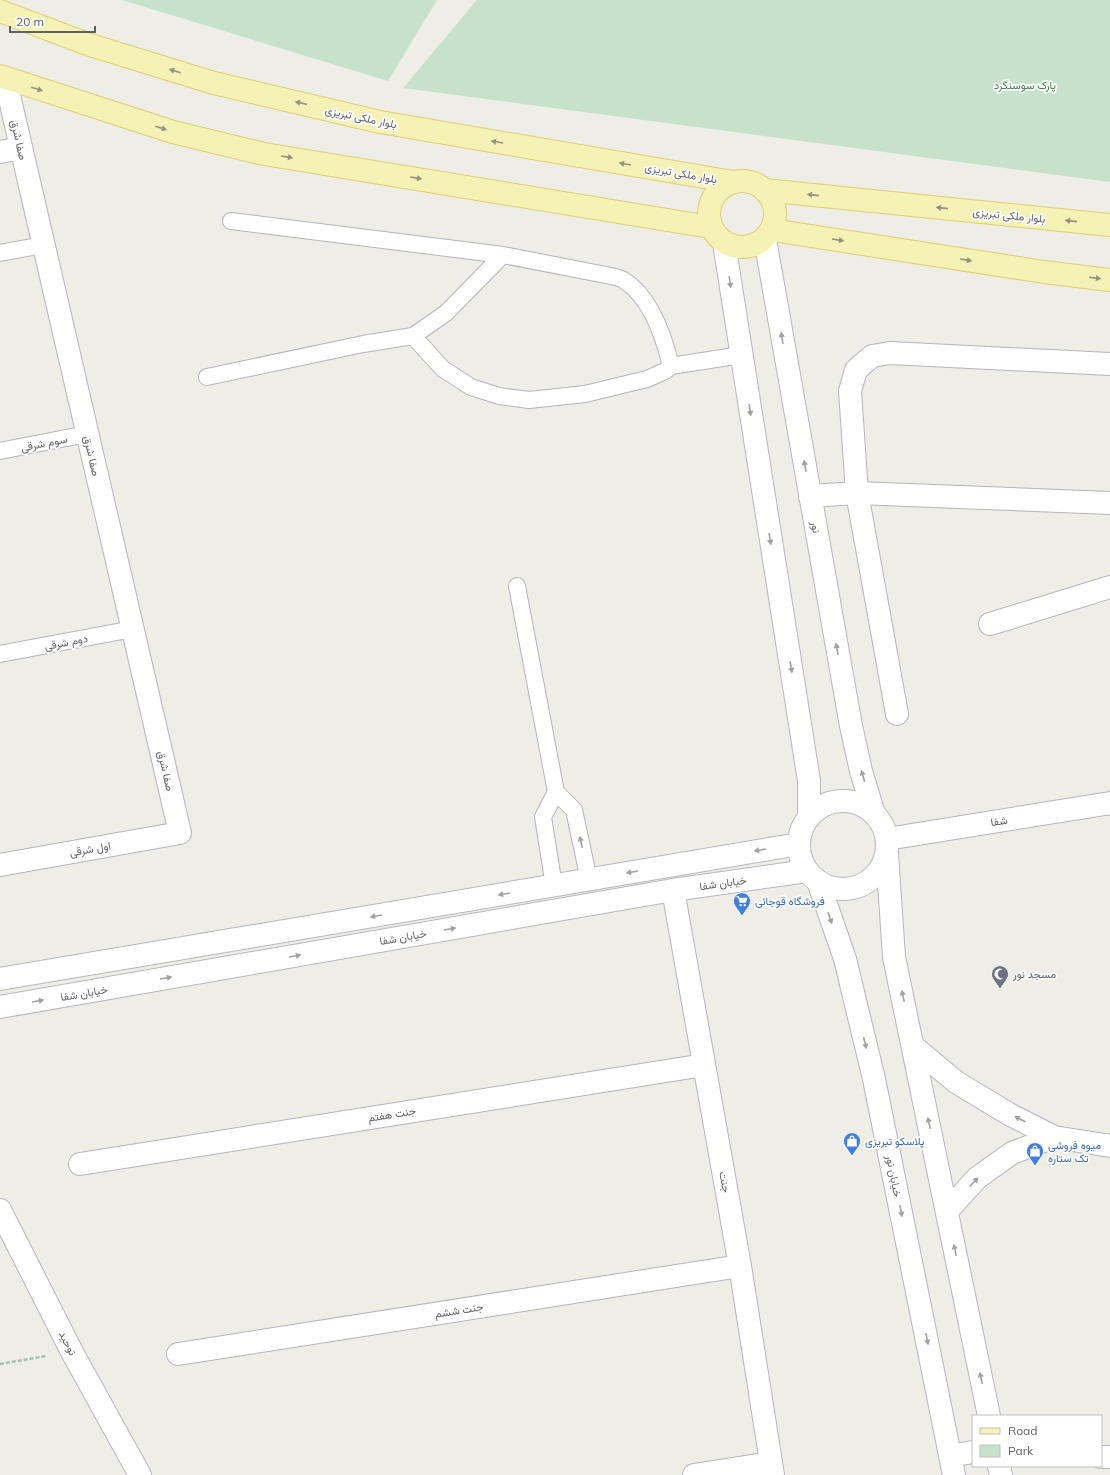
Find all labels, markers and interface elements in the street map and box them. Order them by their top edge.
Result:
scale bar [10,8,95,34]
text: 20 m [16,14,44,29]
one-way arrow [169,68,181,74]
park label: پارک سوسنگرد [994,78,1056,93]
one-way arrow [31,86,43,92]
one-way arrow [295,100,307,106]
street label: بلوار ملکى تبریزى [324,103,398,131]
street label: صفا شرق [8,119,30,161]
one-way arrow [155,125,167,131]
one-way arrow [491,139,503,145]
one-way arrow [281,155,294,161]
one-way arrow [619,160,632,166]
street label: بلوار ملکى تبریزى [644,160,718,186]
one-way arrow [410,176,422,182]
one-way arrow [807,191,819,198]
street label: بلوار ملکى تبریزى [972,204,1046,226]
one-way arrow [936,205,948,211]
one-way arrow [1065,218,1077,224]
one-way arrow [832,237,844,243]
one-way arrow [960,257,972,263]
one-way arrow [1089,275,1101,281]
one-way arrow [727,276,733,288]
one-way arrow [779,332,785,344]
one-way arrow [747,404,753,416]
street label: سوم شرقی [19,432,69,455]
street label: صفا شرق [81,435,103,477]
one-way arrow [802,460,808,472]
street label: نور [808,519,824,534]
one-way arrow [768,533,774,545]
street label: دوم شرقی [43,631,89,654]
one-way arrow [834,643,840,655]
one-way arrow [788,661,794,673]
street label: صفا شرق [155,750,177,792]
one-way arrow [860,770,866,782]
street label: شفا [989,813,1009,829]
one-way arrow [578,836,584,848]
street label: اول شرقی [68,838,112,860]
one-way arrow [754,847,766,853]
one-way arrow [626,870,638,876]
street label: خیابان شفا [698,873,748,893]
one-way arrow [498,891,510,897]
supermarket icon: فروشگاه قوجائی [732,891,752,916]
place label: فروشگاه قوجائی [755,894,825,908]
one-way arrow [370,913,382,919]
one-way arrow [828,913,834,925]
street label: خیابان شفا [378,926,428,948]
one-way arrow [444,926,456,932]
one-way arrow [288,953,301,959]
mosque icon: مسجد نور [990,964,1010,989]
place label: مسجد نور [1012,967,1056,981]
one-way arrow [160,975,173,981]
street label: خیابان شفا [59,982,109,1004]
one-way arrow [899,990,905,1002]
one-way arrow [32,997,45,1003]
one-way arrow [863,1037,869,1049]
street label: جنت هفتم [367,1103,417,1126]
one-way arrow [1014,1116,1025,1122]
one-way arrow [926,1117,932,1129]
shop icon: پلاسکو تبریزی [842,1131,862,1156]
place label: پلاسکو تبریزی [865,1134,924,1149]
place label: میوه فروشی تک ستاره [1048,1138,1101,1165]
shop icon: میوه فروشی تک ستاره [1025,1141,1045,1166]
street label: خیابان نور [883,1153,905,1198]
street label: جنت [716,1170,734,1194]
one-way arrow [969,1177,978,1187]
one-way arrow [898,1205,904,1218]
one-way arrow [952,1244,958,1257]
street label: جنت ششم [434,1299,485,1322]
street label: توحید [56,1328,80,1358]
one-way arrow [924,1333,930,1345]
one-way arrow [978,1372,984,1384]
legend [972,1415,1102,1467]
text: Road [1008,1423,1037,1438]
text: Park [1008,1443,1034,1458]

